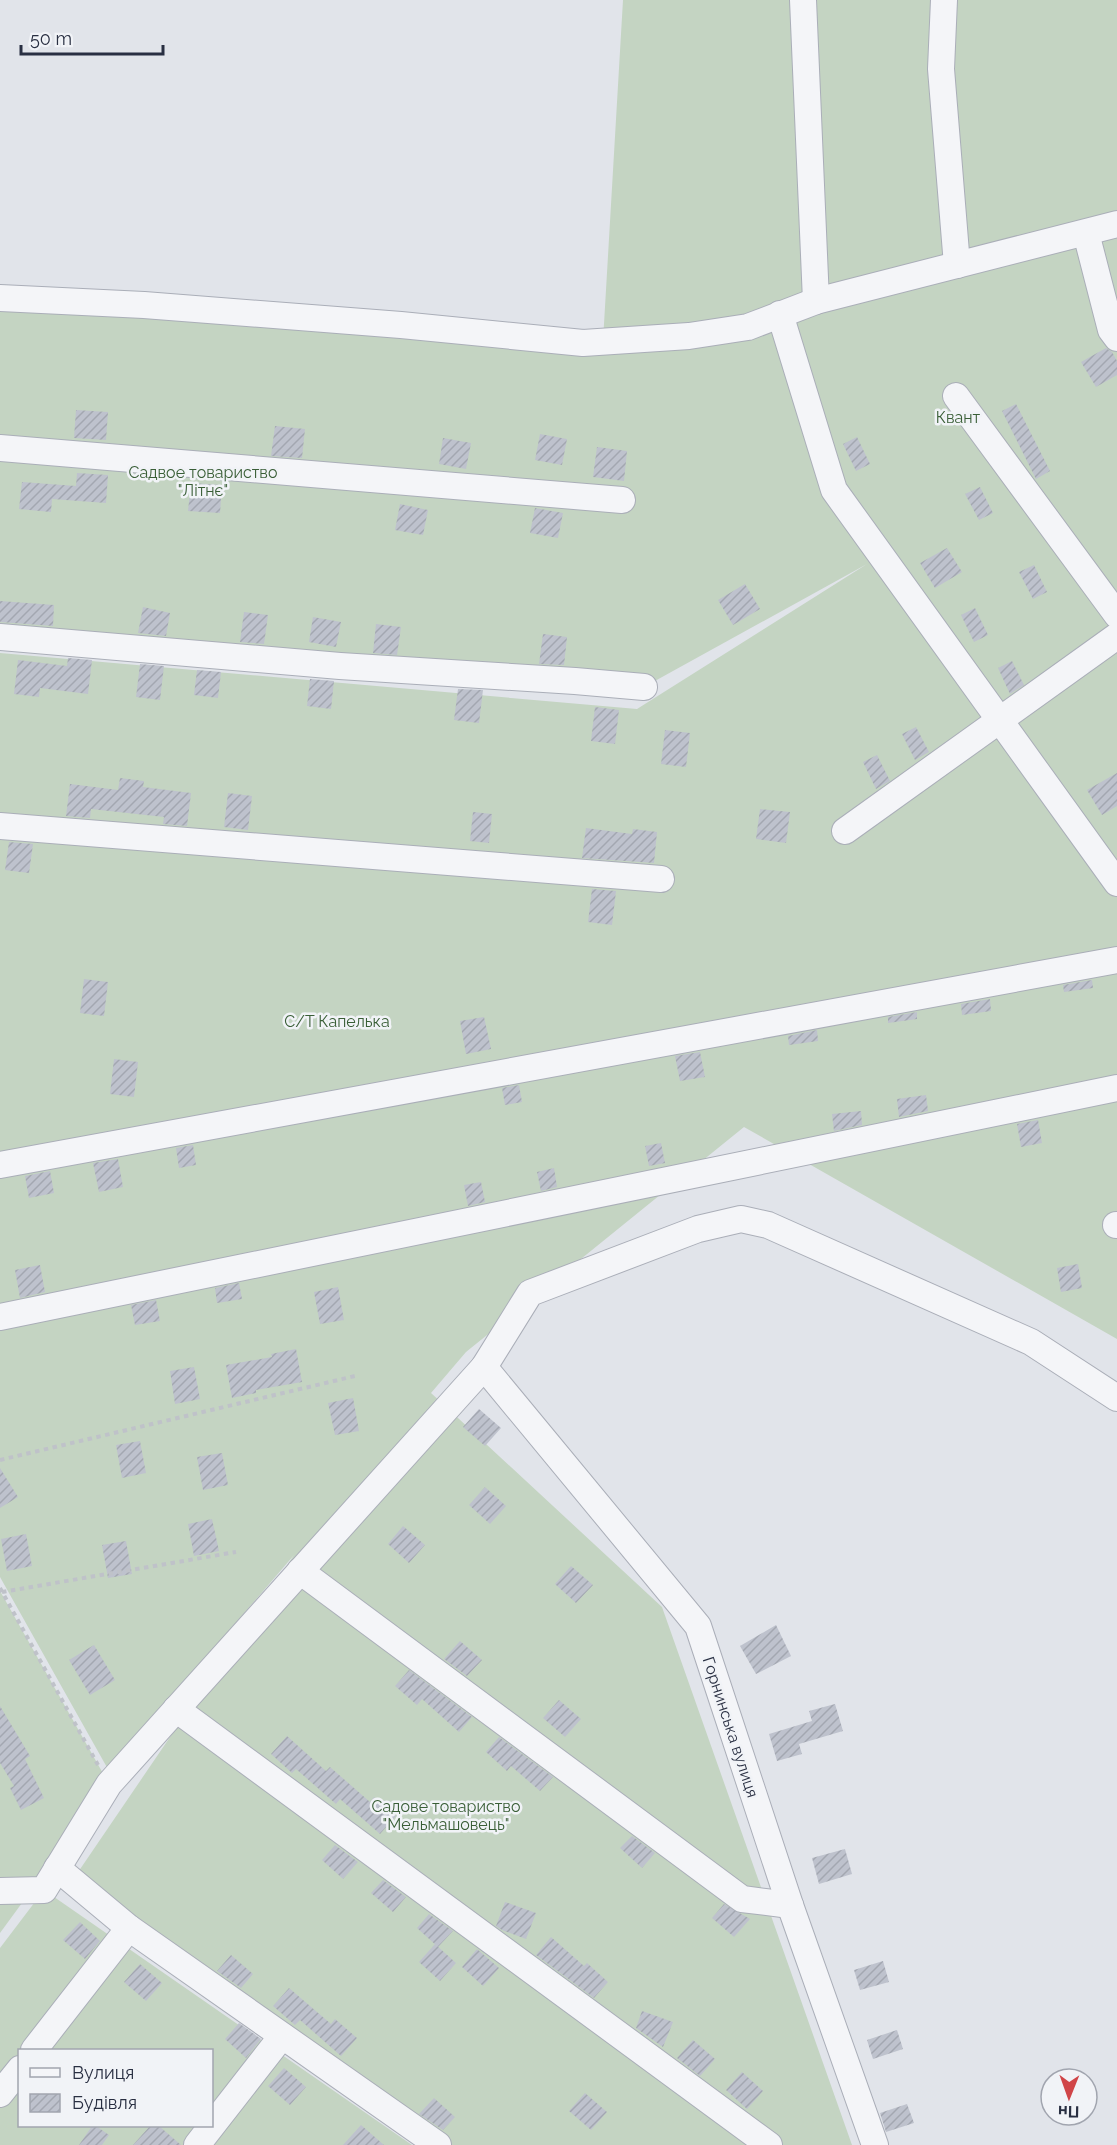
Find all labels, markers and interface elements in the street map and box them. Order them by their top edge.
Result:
scale bar [21,18,164,56]
text: 50 m [30,28,72,49]
park label: Квант [936,408,981,427]
park label: Садвое товариство "Літнє" [129,463,277,500]
park label: С/Т Капелька [284,1012,390,1031]
street label: Горнинська вулиця [699,1654,762,1800]
park label: Садове товариство "Мельмашовець" [372,1797,520,1834]
legend [18,2049,213,2127]
text: Вулиця [72,2062,134,2083]
north arrow [1039,2067,1099,2127]
text: Будівля [72,2092,137,2113]
text: Пн [1058,2102,1080,2121]

